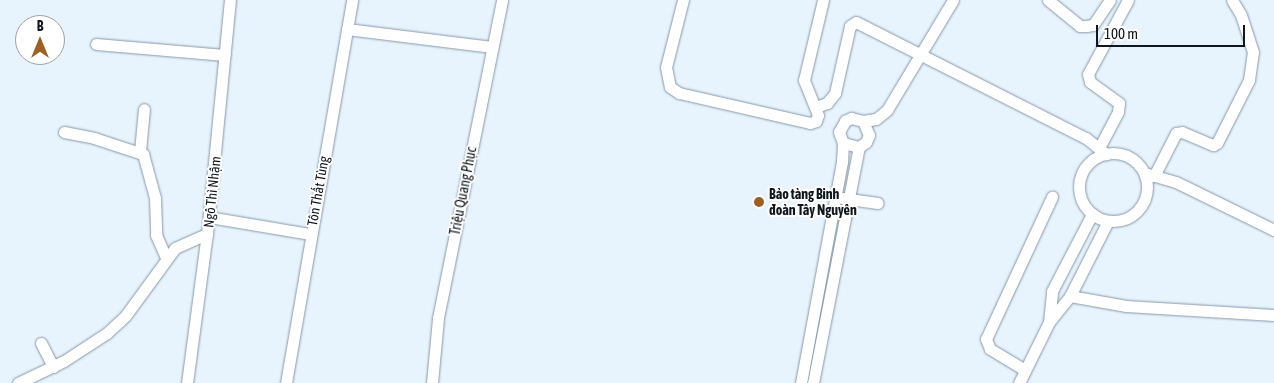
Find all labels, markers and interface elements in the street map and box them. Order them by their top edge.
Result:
north arrow [15,15,65,65]
scale bar [1099,15,1248,47]
text: B [37,18,43,34]
text: 100 m [1104,25,1138,42]
street label: Triệu Quang Phục [446,145,480,237]
street label: Ngô Thì Nhậm [200,155,224,229]
street label: Tôn Thất Tùng [304,155,332,227]
place label: Bảo tàng Binh đoàn Tây Nguyên [769,186,857,218]
marker: Bảo tàng Binh đoàn Tây Nguyên [753,196,765,208]

